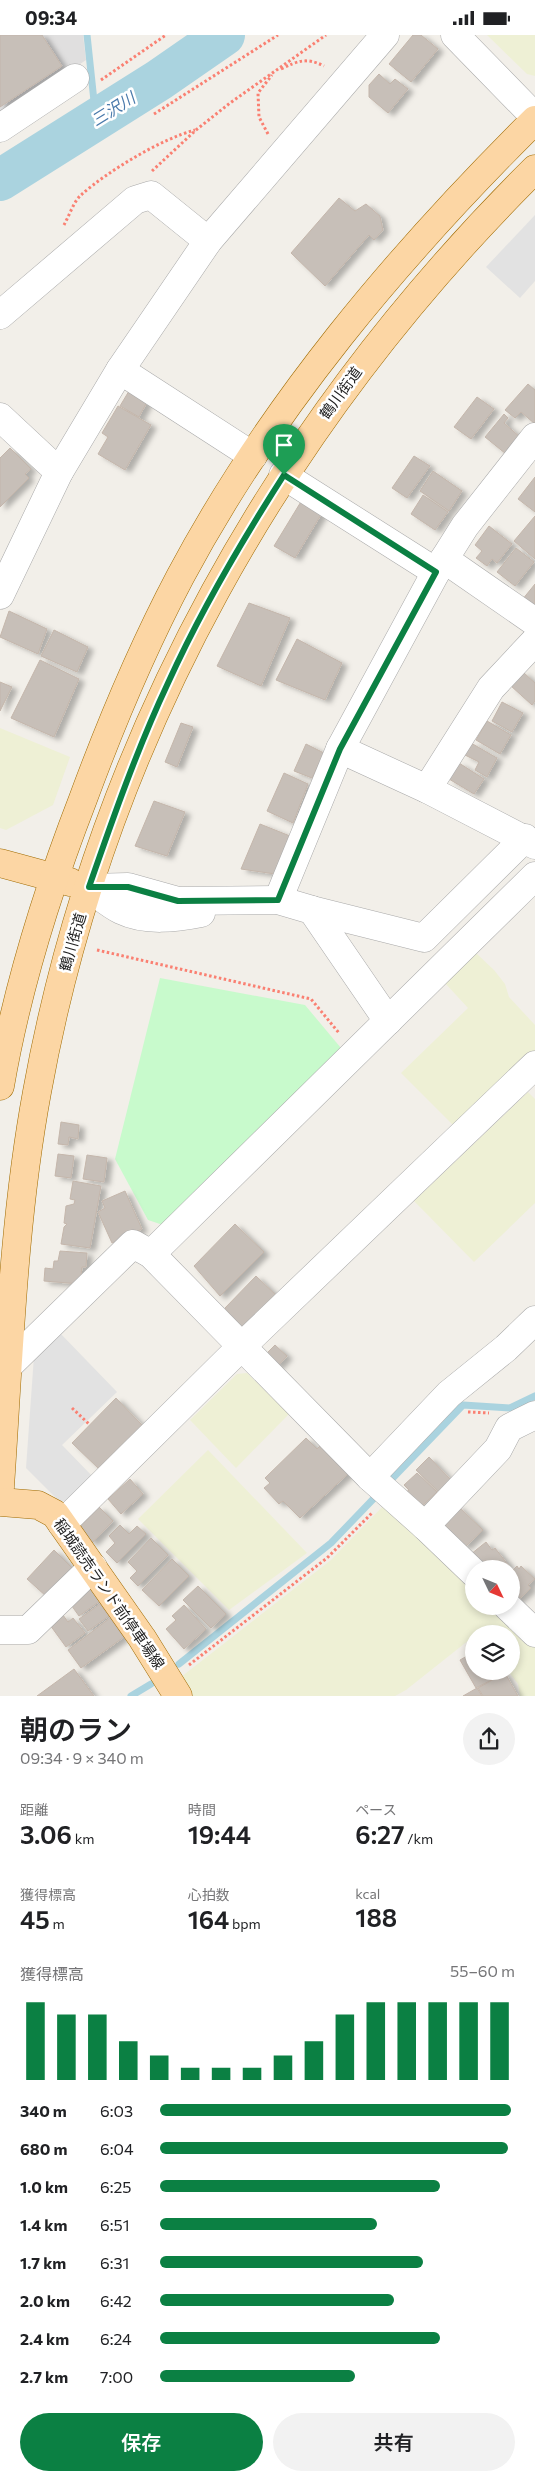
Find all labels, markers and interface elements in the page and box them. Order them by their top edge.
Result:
text: 09:34 [25,6,77,29]
water label: 三沢川 [87,87,140,129]
street label: 鶴川街道 [315,363,365,422]
pin [263,424,305,475]
icon: arrive [270,431,298,459]
street label: 鶴川街道 [55,910,89,973]
street label: 稲城読売ランド前停車場線 [51,1515,169,1672]
north arrow [465,1560,520,1615]
map controls [465,1560,520,1680]
button: layers [465,1625,520,1680]
text: 朝のラン [20,1712,132,1746]
button: share [463,1713,515,1765]
text: 09:34 · 9 × 340 m [20,1748,144,1767]
text: 距離 [20,1801,48,1818]
text: 時間 [188,1801,216,1818]
text: ペース [355,1801,397,1818]
text: 3.06 [20,1819,72,1849]
text: 19:44 [188,1819,251,1849]
text: 6:27 [355,1819,405,1849]
text: km [72,1830,94,1847]
text: /km [405,1830,433,1847]
text: kcal [355,1885,380,1902]
text: 獲得標高 [20,1886,76,1903]
text: 心拍数 [188,1886,230,1903]
text: 188 [355,1902,397,1932]
text: 45 [20,1904,50,1934]
text: 164 [188,1904,229,1934]
text: m [50,1915,65,1932]
text: bpm [229,1915,261,1932]
text: 55–60 m [450,1961,515,1980]
text: 獲得標高 [20,1964,84,1983]
text: 340 m [20,2101,67,2120]
text: 6:03 [100,2101,133,2120]
text: 680 m [20,2139,67,2158]
text: 6:04 [100,2139,134,2158]
text: 1.0 km [20,2177,68,2196]
text: 6:25 [100,2177,132,2196]
text: 1.4 km [20,2215,67,2234]
text: 6:51 [100,2215,130,2234]
text: 1.7 km [20,2253,66,2272]
text: 6:31 [100,2253,129,2272]
text: 2.0 km [20,2291,70,2310]
text: 6:42 [100,2291,132,2310]
text: 2.4 km [20,2329,69,2348]
text: 6:24 [100,2329,132,2348]
text: 2.7 km [20,2367,68,2386]
text: 7:00 [100,2367,133,2386]
button: 保存 [20,2413,263,2471]
button: 共有 [273,2413,515,2471]

